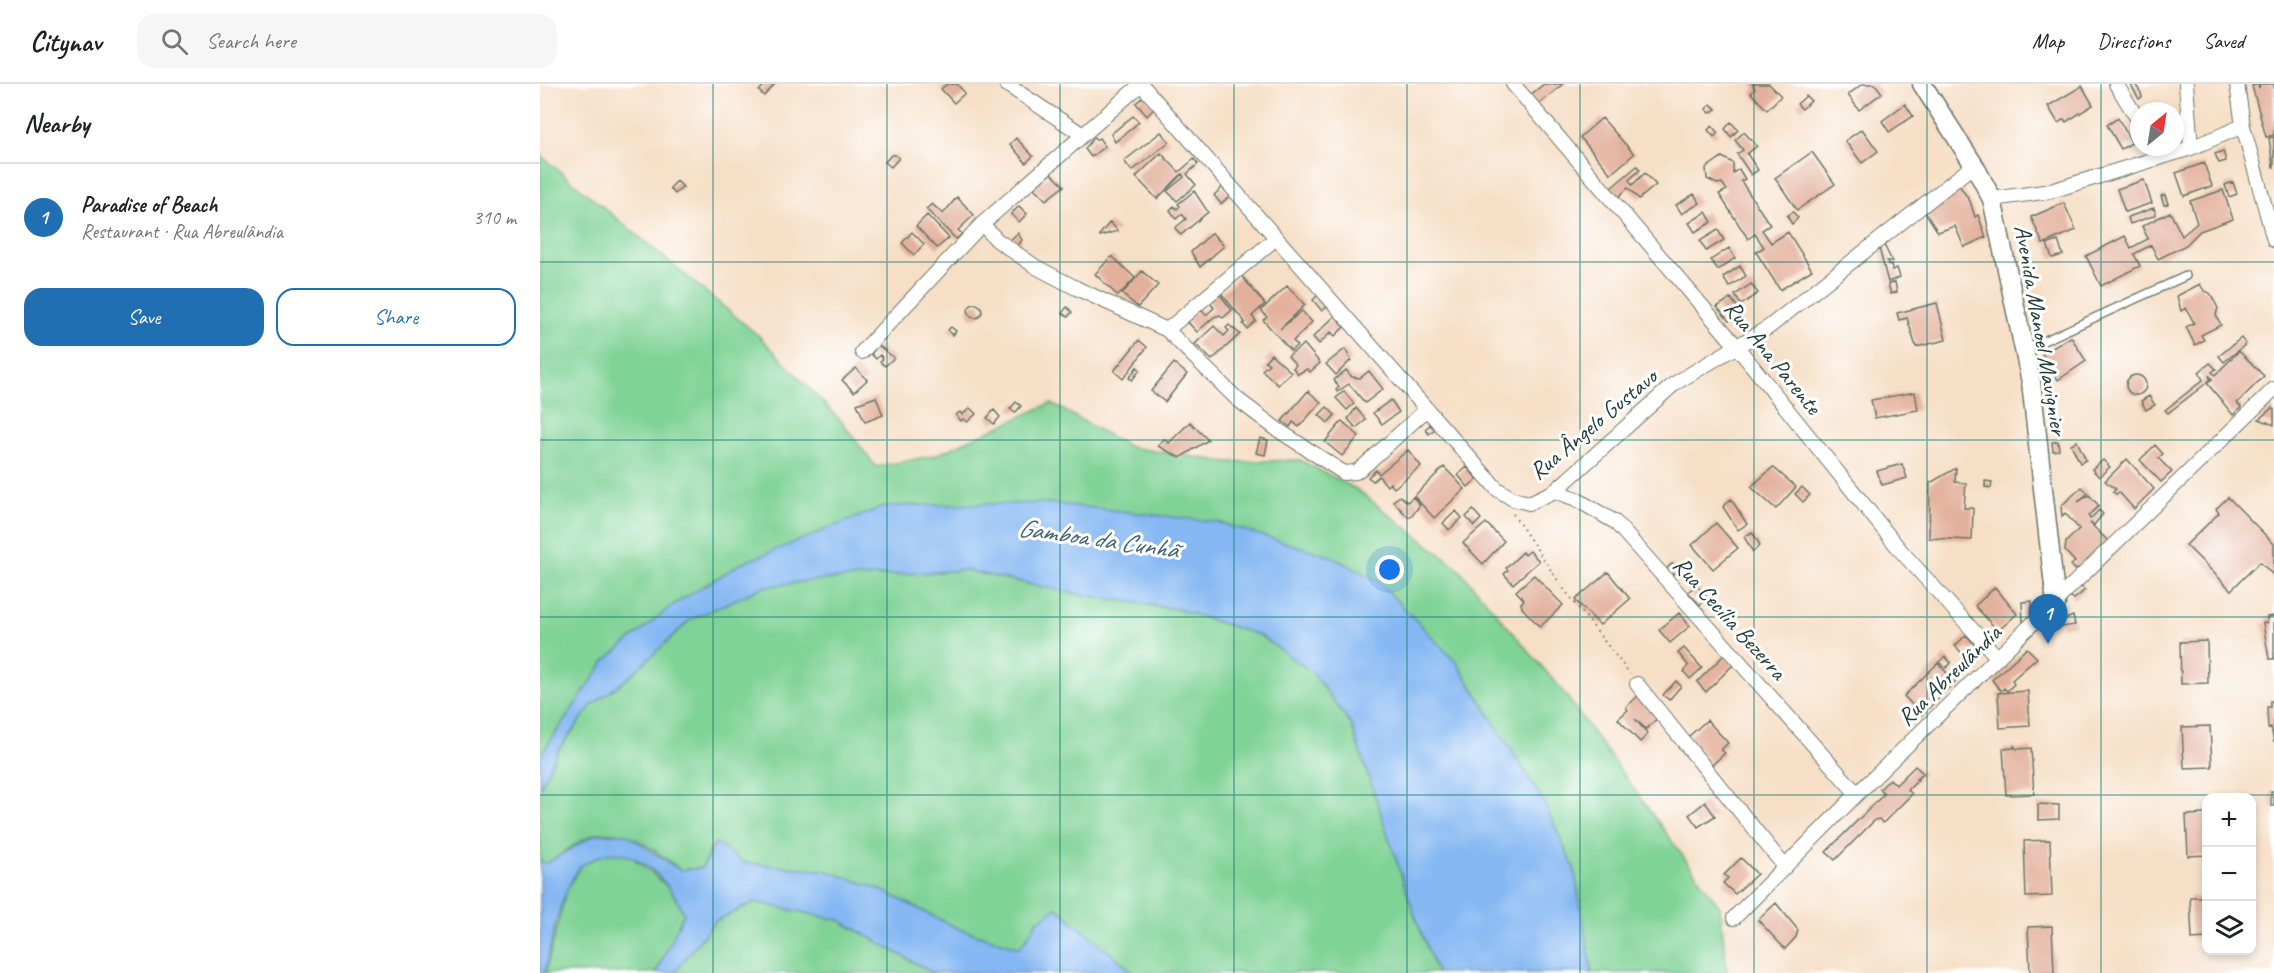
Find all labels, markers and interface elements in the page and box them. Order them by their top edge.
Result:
search box [137,14,557,68]
text: Citynav [30,24,101,59]
icon: search [158,25,191,58]
text: Search here [206,27,296,55]
text: Map [2032,28,2064,54]
text: Directions [2097,28,2170,54]
text: Saved [2203,28,2244,54]
north arrow [2130,102,2184,156]
text: Nearby [24,107,89,140]
text: Paradise of Beach [81,191,217,219]
text: 1 [39,205,48,230]
text: 310 m [473,205,516,230]
text: Restaurant · Rua Abreulândia [81,219,283,244]
street label: Avenida Manoel Mavignier [2008,222,2075,440]
button: Save [24,288,264,346]
button: Share [276,288,516,346]
street label: Rua Ana Parente [1718,294,1830,422]
street label: Rua Ângelo Gustavo [1523,360,1665,486]
water label: Gamboa da Cunhã [1016,511,1186,567]
street label: Rua Cecília Bezerra [1667,550,1794,687]
your location [1375,555,1404,584]
pin: 1 [2028,594,2068,644]
street label: Rua Abreulândia [1891,617,2008,732]
map controls [2202,793,2256,955]
button: + [2202,793,2256,847]
button: − [2202,847,2256,901]
button: layers [2202,901,2256,955]

